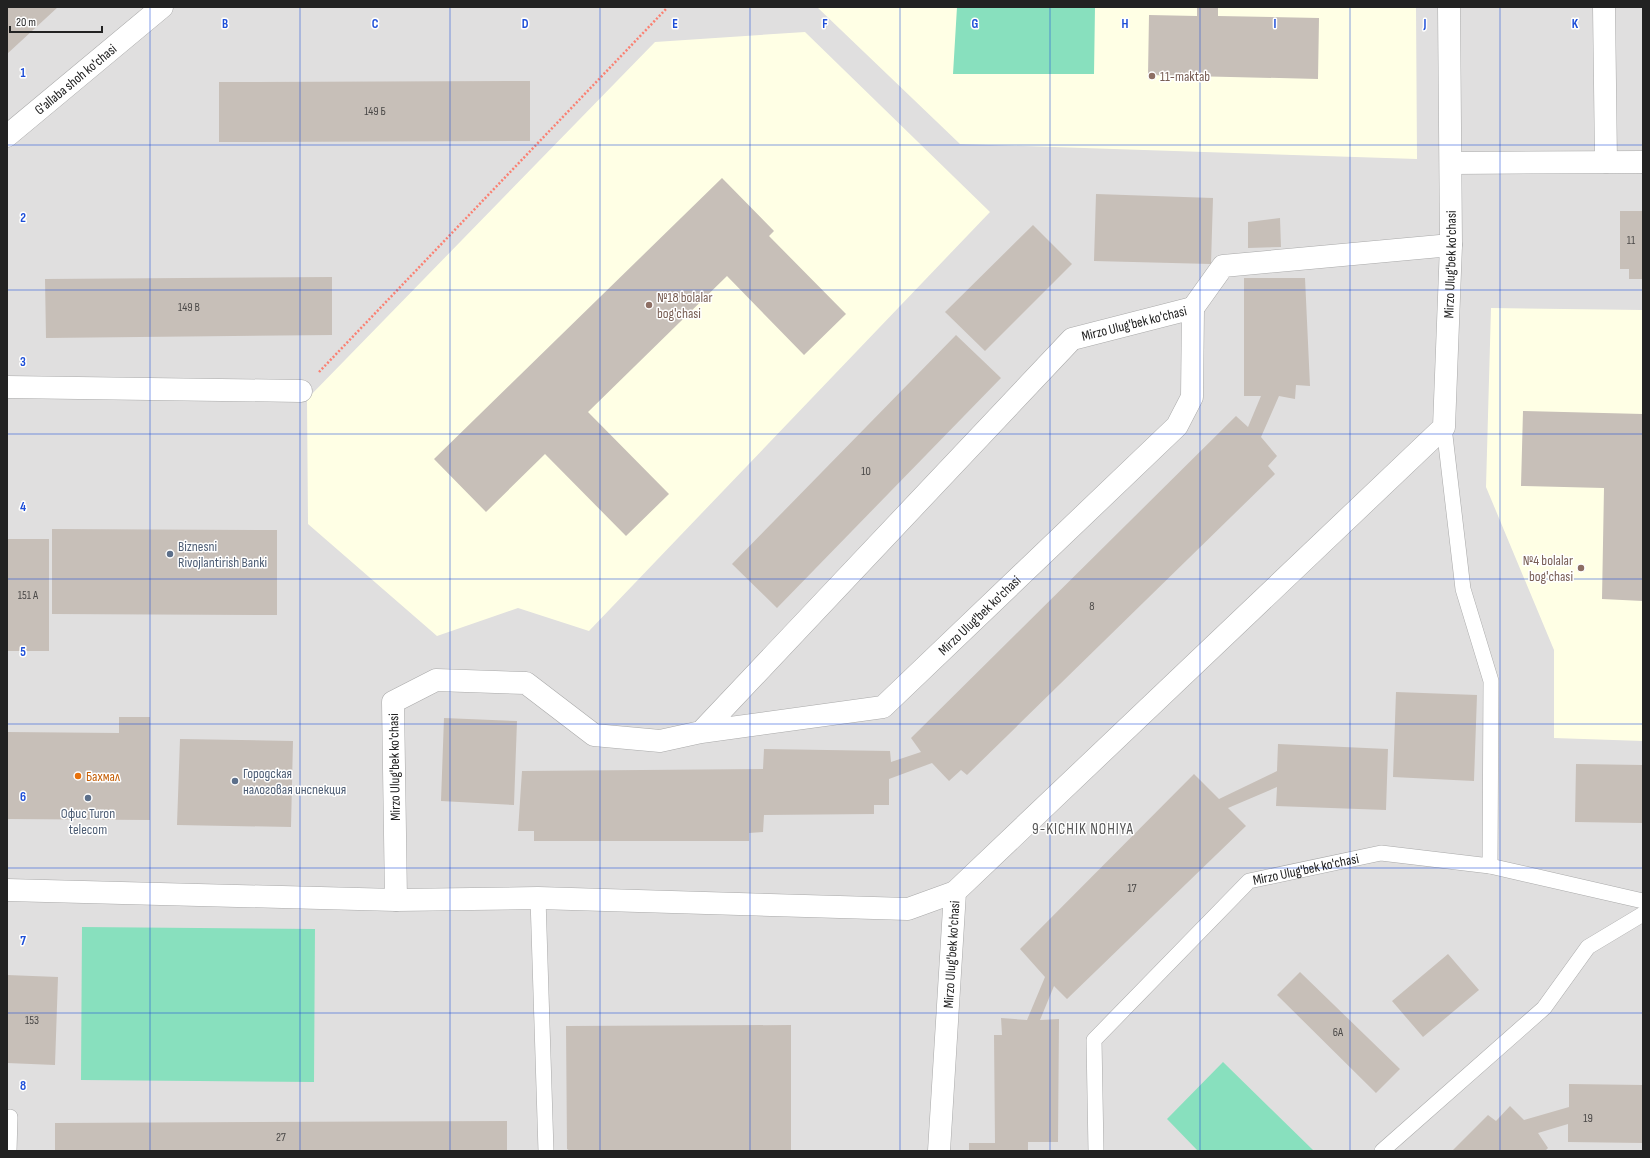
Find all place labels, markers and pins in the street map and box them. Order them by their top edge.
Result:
place label: 11-maktab [1160,68,1210,85]
marker: 11-maktab [1147,71,1157,81]
place label: №18 bolalar bog'chasi [657,289,712,322]
marker: №18 bolalar bog'chasi [644,300,654,310]
place label: Biznesni Rivojlantirish Banki [178,538,267,571]
marker: Biznesni Rivojlantirish Banki [165,549,175,559]
place label: №4 bolalar bog'chasi [1523,552,1573,585]
marker: №4 bolalar bog'chasi [1576,563,1586,573]
place label: Городская налоговая инспекция [243,765,346,798]
place label: Бахмал [86,768,120,785]
marker: Бахмал [73,771,83,781]
marker: Городская налоговая инспекция [230,776,240,786]
marker: Офис Turon telecom [83,793,93,803]
place label: Офис Turon telecom [61,805,115,838]

